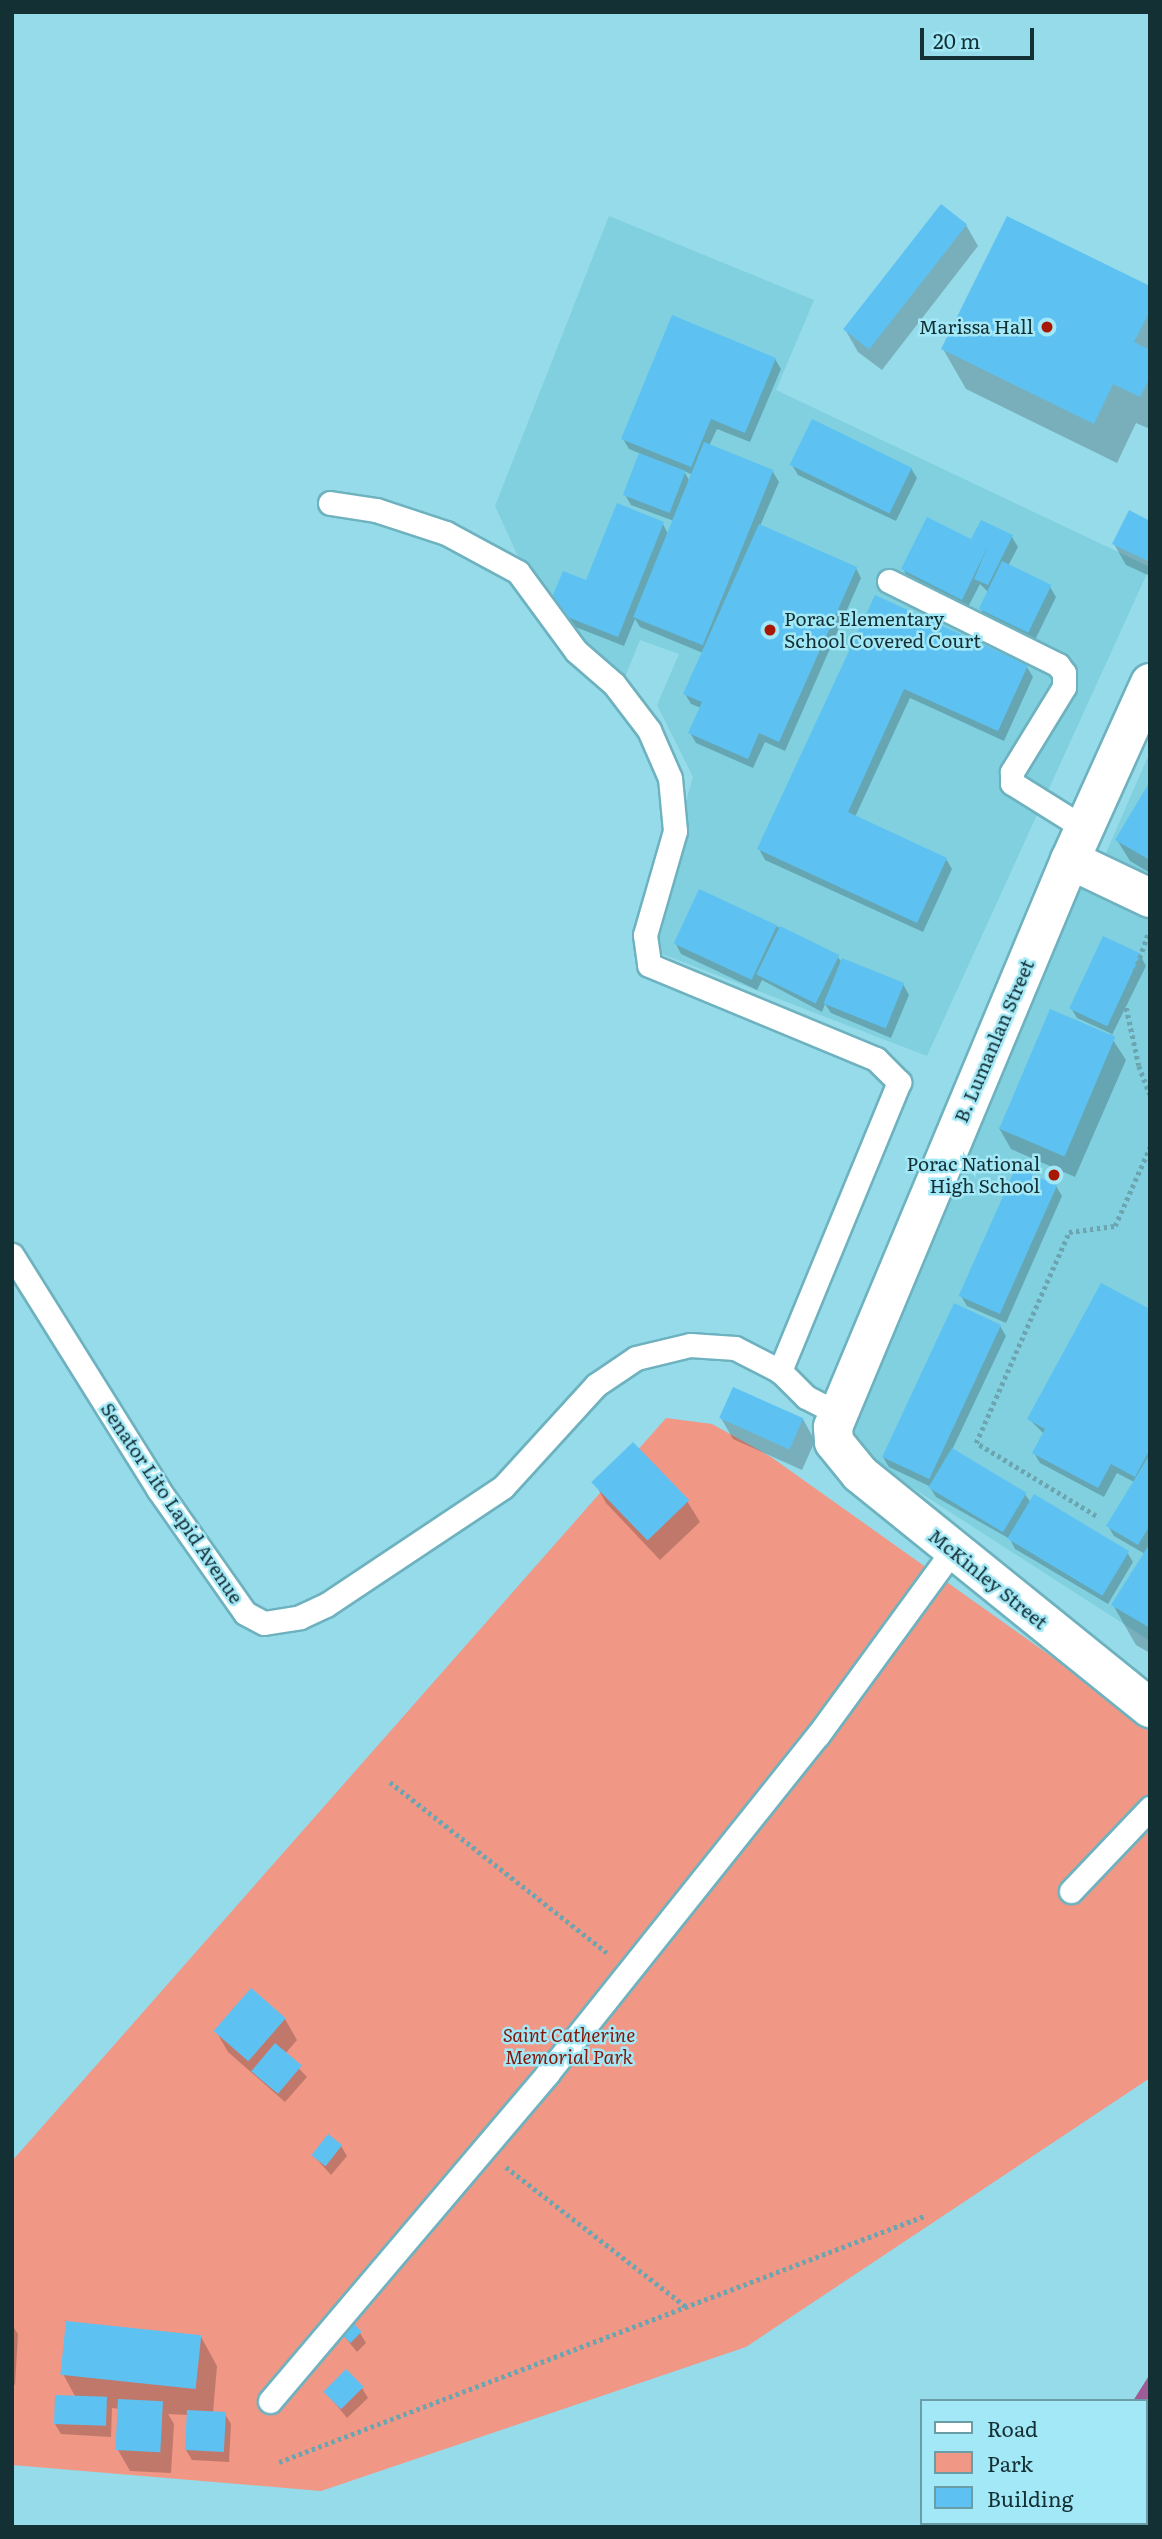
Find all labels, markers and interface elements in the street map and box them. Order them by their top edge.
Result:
scale bar [924,14,1038,58]
text: 20 m [933,24,980,55]
place label: Marissa Hall [919,316,1033,338]
marker: Marissa Hall [1039,319,1055,335]
place label: Porac Elementary School Covered Court [784,608,981,652]
marker: Porac Elementary School Covered Court [762,622,778,638]
street label: B. Lumanlan Street [949,956,1039,1126]
place label: Porac National High School [907,1153,1040,1197]
marker: Porac National High School [1046,1167,1062,1183]
street label: Senator Lito Lapid Avenue [96,1398,248,1608]
street label: McKinley Street [924,1524,1052,1634]
park label: Saint Catherine Memorial Park [503,2024,635,2068]
legend [920,2399,1148,2525]
text: Road [987,2412,1038,2443]
text: Park [987,2447,1033,2478]
text: Building [987,2482,1073,2513]

